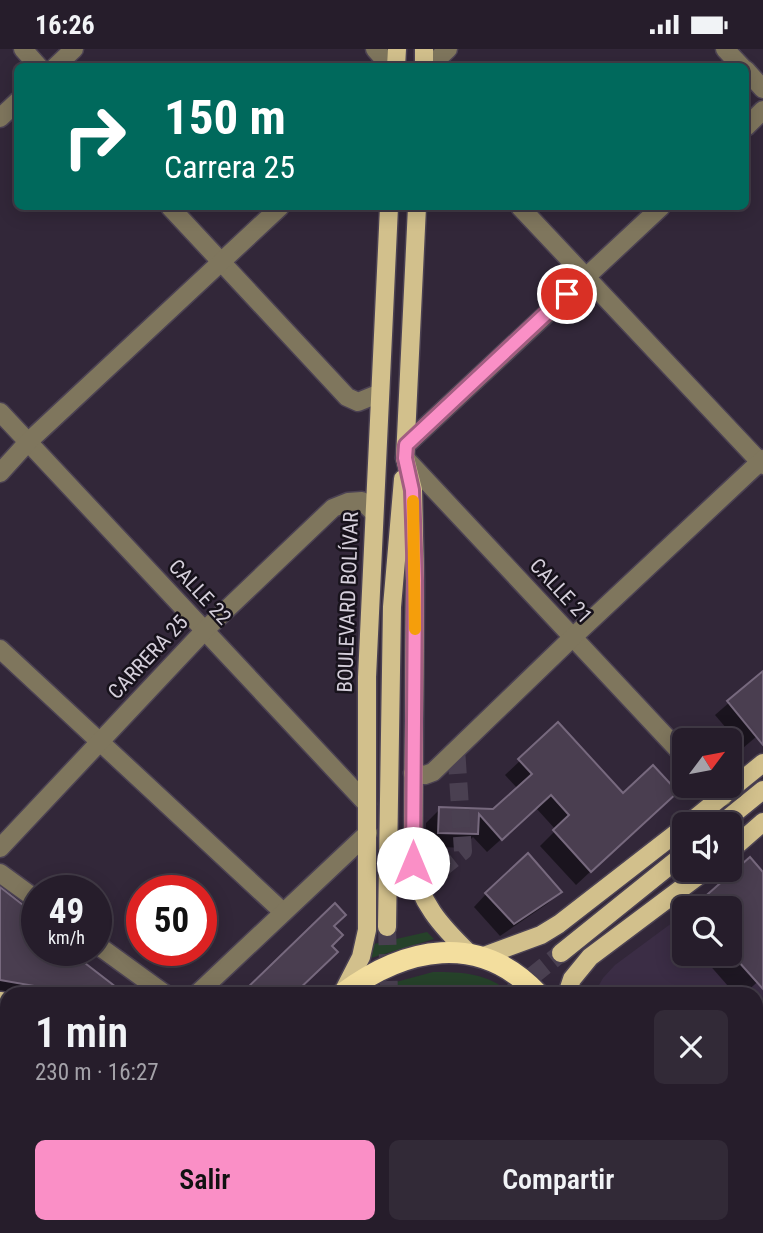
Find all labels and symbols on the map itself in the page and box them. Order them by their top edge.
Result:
pin [537,264,597,324]
street label: BOULEVARD BOLÍVAR [333,511,363,693]
street label: CALLE 21 [525,554,597,628]
street label: CALLE 22 [164,555,236,629]
street label: CARRERA 25 [103,610,193,704]
north arrow [672,728,742,798]
position arrow [376,826,450,900]
speed limit sign: 50 [126,875,217,966]

